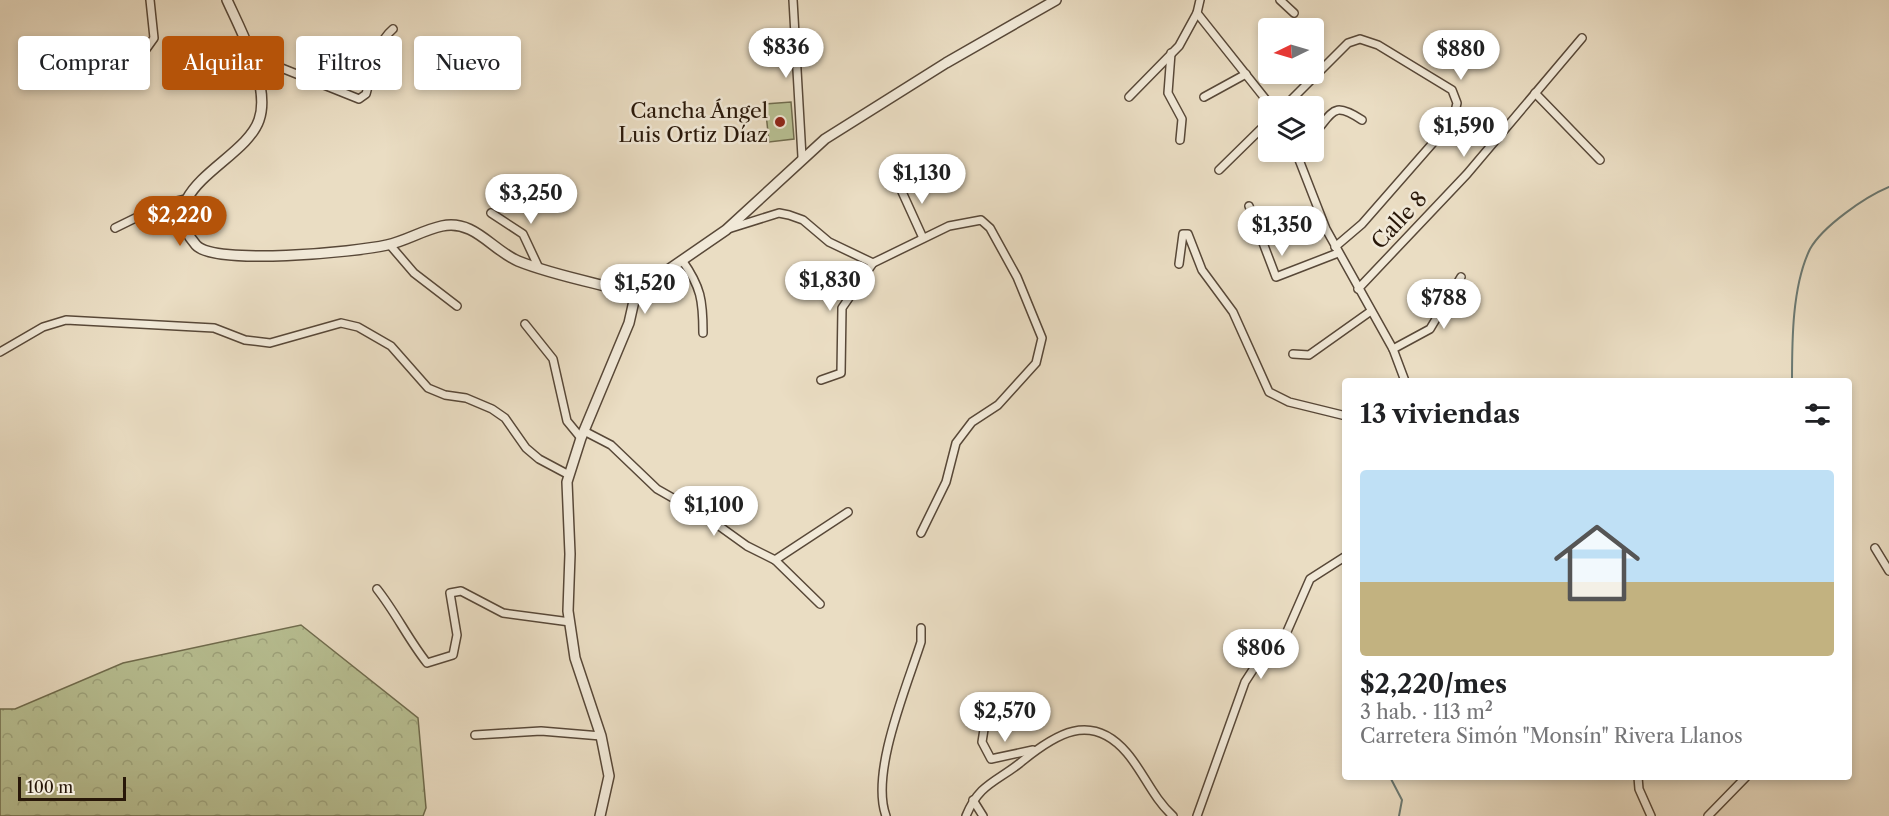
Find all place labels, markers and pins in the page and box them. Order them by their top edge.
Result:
pin: $836 [750,28,822,79]
pin: $880 [1425,30,1497,81]
place label: Cancha Ángel Luis Ortiz Díaz [618,98,768,147]
pin: $1,590 [1415,107,1513,158]
marker: Cancha Ángel Luis Ortiz Díaz [773,115,787,129]
pin: $1,130 [873,154,971,205]
pin: $3,250 [482,174,580,225]
pin: $2,220 [131,196,229,247]
pin: $1,350 [1233,206,1331,257]
pin: $1,830 [781,261,879,312]
pin: $1,520 [596,264,694,315]
pin: $788 [1408,279,1480,330]
pin: $1,100 [665,486,763,537]
pin: $806 [1225,629,1297,680]
pin: $2,570 [956,692,1054,743]

